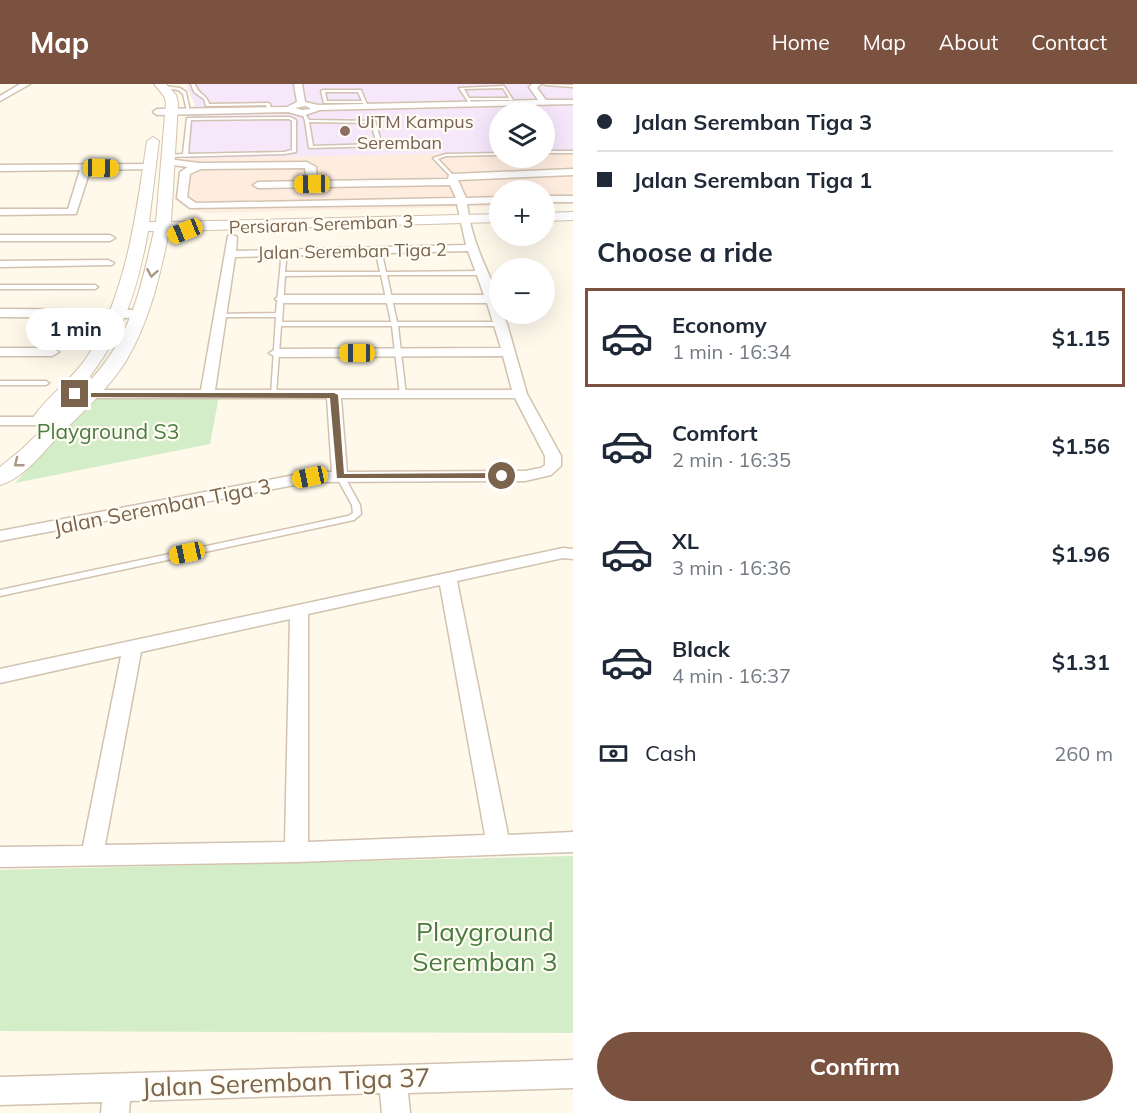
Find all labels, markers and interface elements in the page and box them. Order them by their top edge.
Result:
text: Map [30,25,89,60]
text: Home [772,29,830,55]
text: Map [863,29,906,55]
text: About [939,29,998,55]
text: Contact [1031,29,1107,55]
map controls [489,102,555,324]
button: layers [489,102,555,168]
text: Jalan Seremban Tiga 3 [633,108,872,136]
place label: UiTM Kampus Seremban [357,110,474,154]
marker: UiTM Kampus Seremban [338,124,352,138]
car [83,159,119,177]
text: Jalan Seremban Tiga 1 [633,166,872,194]
car [294,175,330,193]
button: + [489,180,555,246]
street label: Persiaran Seremban 3 [228,209,414,239]
car [165,216,205,246]
text: Choose a ride [597,235,773,269]
street label: Jalan Seremban Tiga 2 [257,238,447,264]
button: − [489,258,555,324]
one-way arrow [146,269,158,278]
callout: 1 min [26,307,124,349]
icon: car [600,311,654,365]
text: Economy [672,311,767,339]
text: 1 min [49,316,102,341]
text: $1.15 [1052,324,1110,352]
text: 1 min · 16:34 [672,339,791,364]
car [339,344,375,362]
route end [61,380,88,407]
park label: Playground S3 [37,418,179,444]
icon: car [600,419,654,473]
text: Comfort [672,419,758,447]
text: $1.56 [1052,432,1110,460]
text: 2 min · 16:35 [672,447,791,472]
one-way arrow [14,456,25,467]
route start [488,462,515,489]
car [291,464,329,490]
street label: Jalan Seremban Tiga 3 [51,472,273,540]
icon: car [600,527,654,581]
text: XL [672,527,699,555]
car [168,540,206,566]
text: $1.96 [1052,540,1110,568]
text: 3 min · 16:36 [672,555,791,580]
icon: car [600,635,654,689]
text: Black [672,635,730,663]
text: $1.31 [1052,648,1110,676]
text: 4 min · 16:37 [672,663,791,688]
icon: cash [597,737,630,770]
text: Cash [645,739,697,767]
text: 260 m [1054,741,1113,766]
park label: Playground Seremban 3 [412,915,558,978]
button: Confirm [597,1032,1113,1101]
street label: Jalan Seremban Tiga 37 [141,1060,431,1104]

